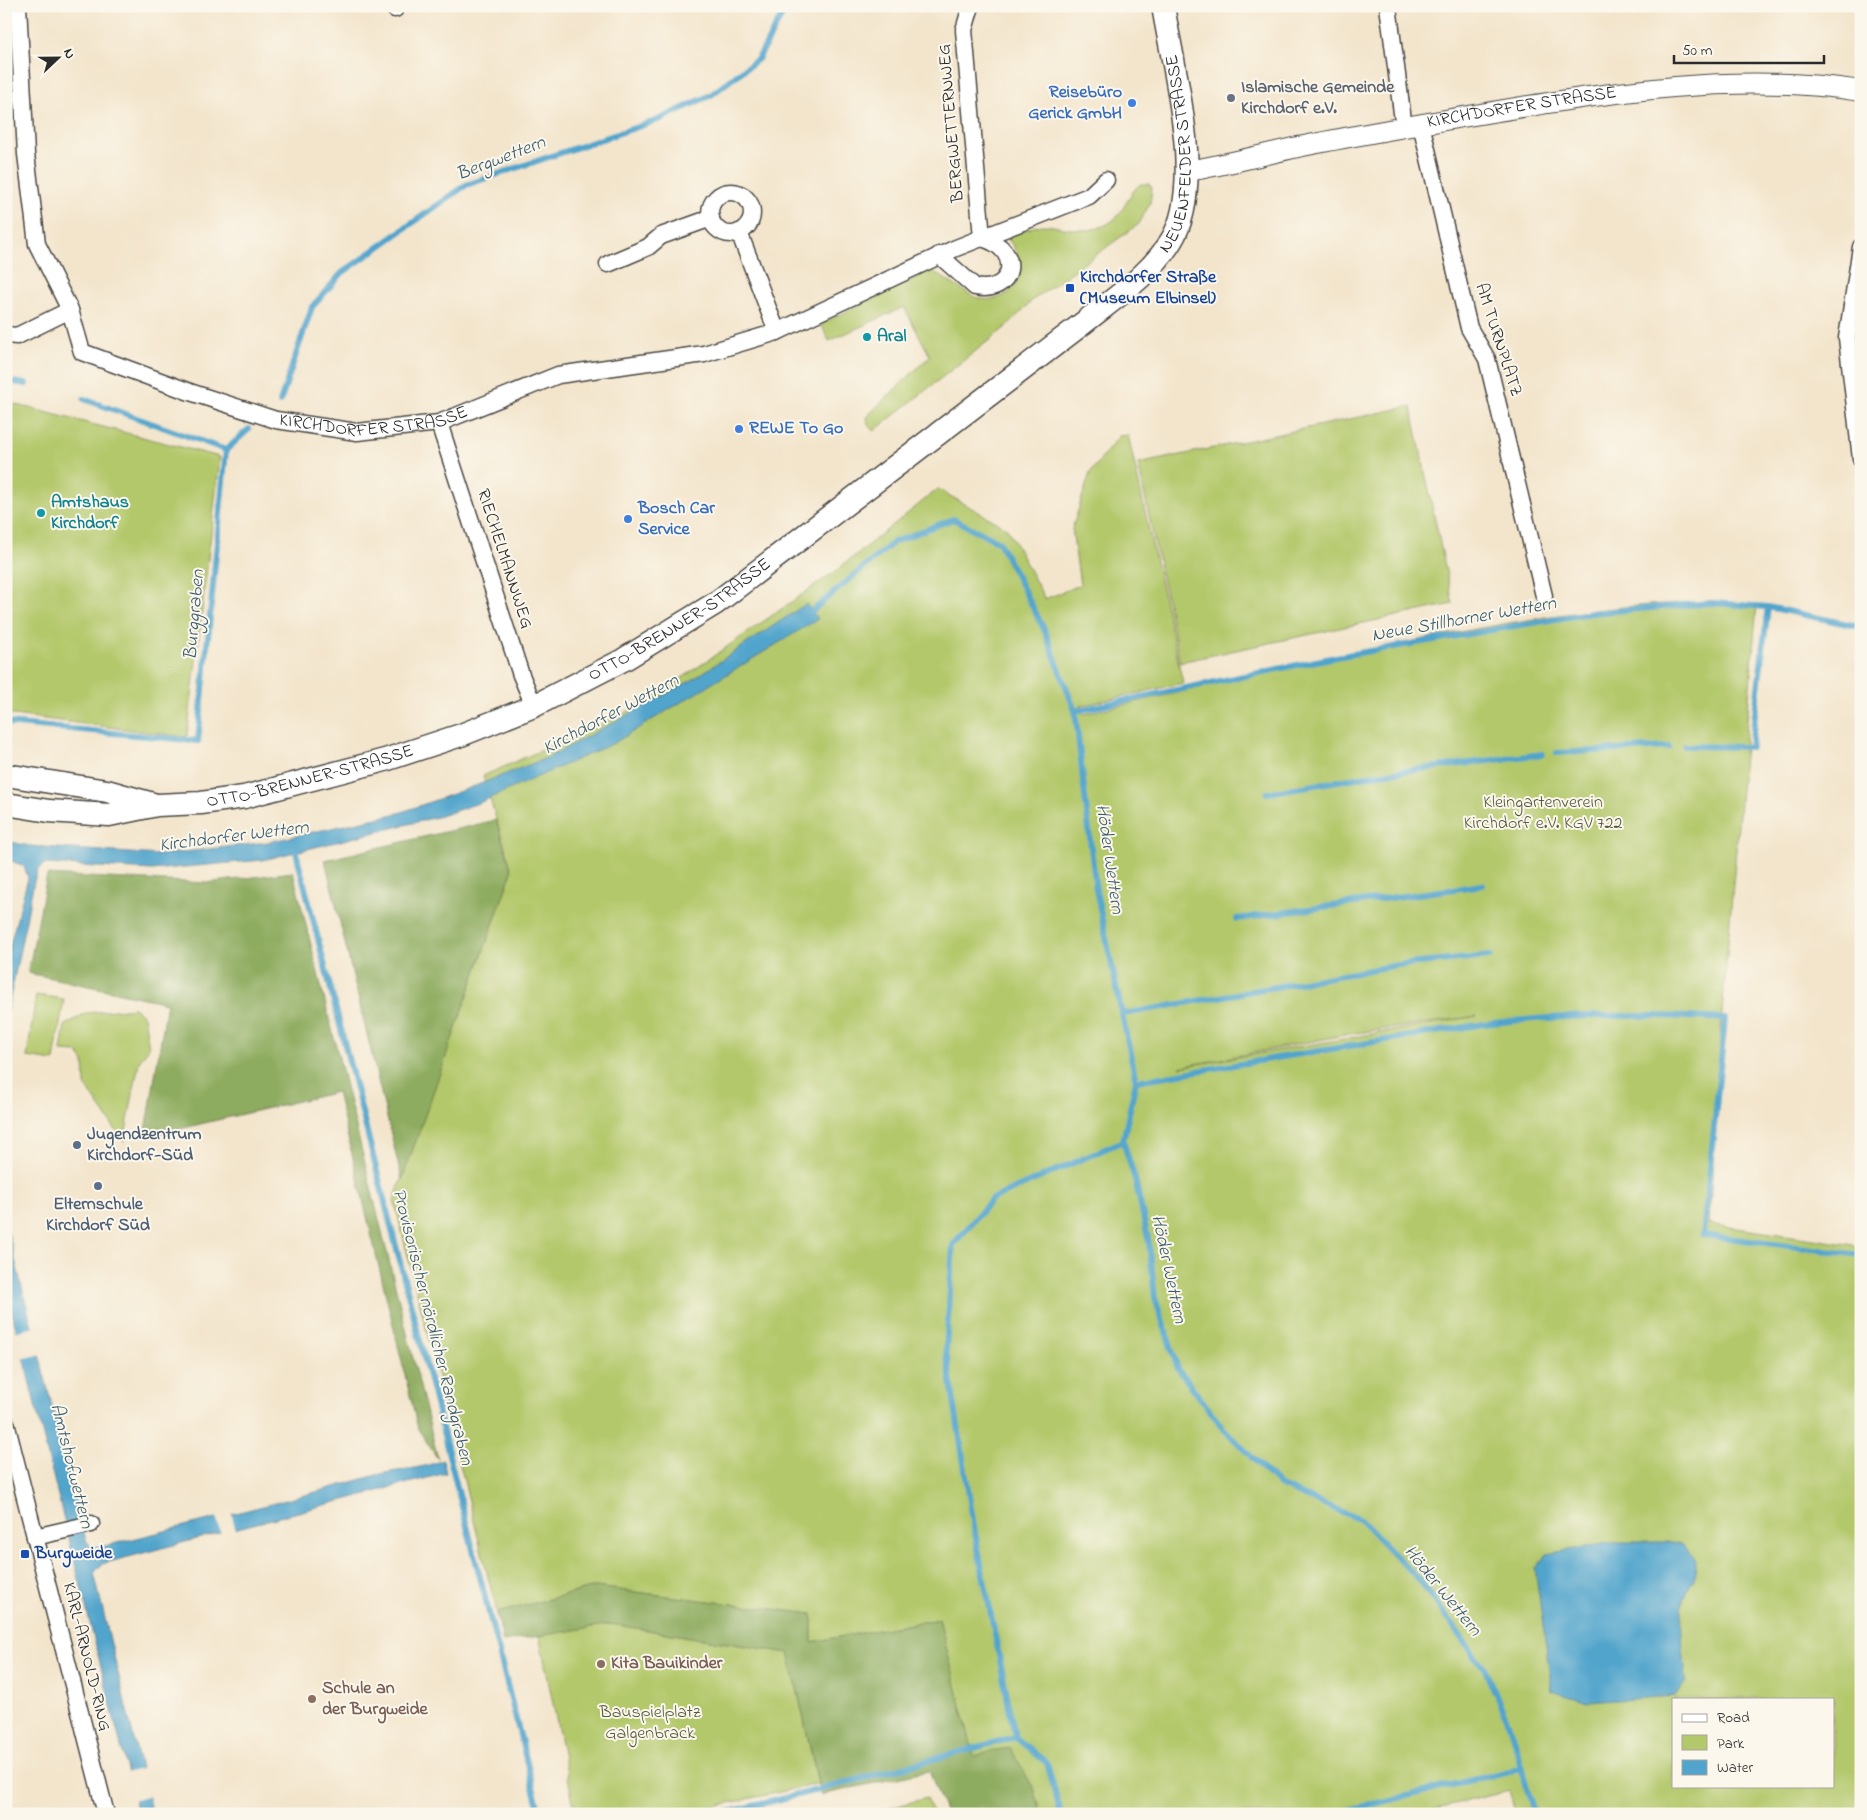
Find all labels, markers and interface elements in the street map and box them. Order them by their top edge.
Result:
north arrow [32,32,82,82]
scale bar [1674,32,1824,64]
text: 50 m [1682,40,1713,62]
street label: BERGWETTERNWEG [932,43,972,204]
text: N [57,45,80,62]
street label: NEUENFELDER STRASSE [1153,52,1200,259]
place label: Islamische Gemeinde Kirchdorf e.V. [1241,75,1395,122]
place label: Reisebüro Gerick GmbH [1028,80,1122,127]
street label: KIRCHDORFER STRASSE [1425,80,1618,136]
marker: Islamische Gemeinde Kirchdorf e.V. [1225,92,1237,104]
marker: Reisebüro Gerick GmbH [1126,97,1138,109]
water label: Bergwettern [453,129,550,189]
place label: Kirchdorfer Straße (Museum Elbinsel) [1080,265,1217,312]
street label: AM TURNPLATZ [1467,280,1529,400]
marker: Kirchdorfer Straße (Museum Elbinsel) [1064,282,1076,294]
place label: Aral [877,324,906,350]
marker: Aral [861,331,873,343]
street label: KIRCHDORFER STRASSE [277,400,472,445]
place label: REWE To Go [749,416,843,442]
marker: REWE To Go [733,423,745,435]
street label: RIECHELMANNWEG [469,486,539,632]
place label: Amtshaus Kirchdorf [51,490,129,537]
place label: Bosch Car Service [637,496,715,543]
marker: Amtshaus Kirchdorf [35,507,47,519]
marker: Bosch Car Service [622,513,634,525]
street label: OTTO-BRENNER-STRASSE [584,552,777,689]
water label: Burggraben [178,568,213,661]
water label: Neue Stillhorner Wettern [1370,590,1559,650]
water label: Kirchdorfer Wettern [538,668,684,762]
street label: OTTO-BRENNER-STRASSE [205,738,417,815]
park label: Kleingartenverein Kirchdorf e.V. KGV 722 [1464,790,1622,837]
water label: Höder Wettern [1088,802,1130,916]
water label: Kirchdorfer Wettern [158,814,311,860]
place label: Jugendzentrum Kirchdorf-Süd [87,1122,202,1169]
marker: Jugendzentrum Kirchdorf-Süd [71,1139,83,1151]
marker: Elternschule Kirchdorf Süd [92,1180,104,1192]
water label: Provisorischer nördlicher Randgraben [384,1186,480,1469]
place label: Elternschule Kirchdorf Süd [46,1192,151,1239]
water label: Höder Wettern [1143,1212,1193,1326]
water label: Amtshofwettern [42,1401,100,1532]
water label: Höder Wettern [1397,1540,1488,1643]
place label: Burgweide [34,1541,113,1568]
marker: Burgweide [19,1548,31,1560]
street label: KARL-ARNOLD-RING [55,1580,117,1734]
place label: Kita Bauikinder [611,1651,723,1677]
marker: Kita Bauikinder [595,1658,607,1670]
place label: Schule an der Burgweide [322,1676,429,1724]
marker: Schule an der Burgweide [306,1693,318,1705]
legend [1672,1698,1834,1788]
park label: Bauspielplatz Galgenbrack [599,1700,701,1748]
text: Road [1717,1707,1750,1729]
text: Park [1717,1733,1745,1755]
text: Water [1717,1757,1753,1779]

